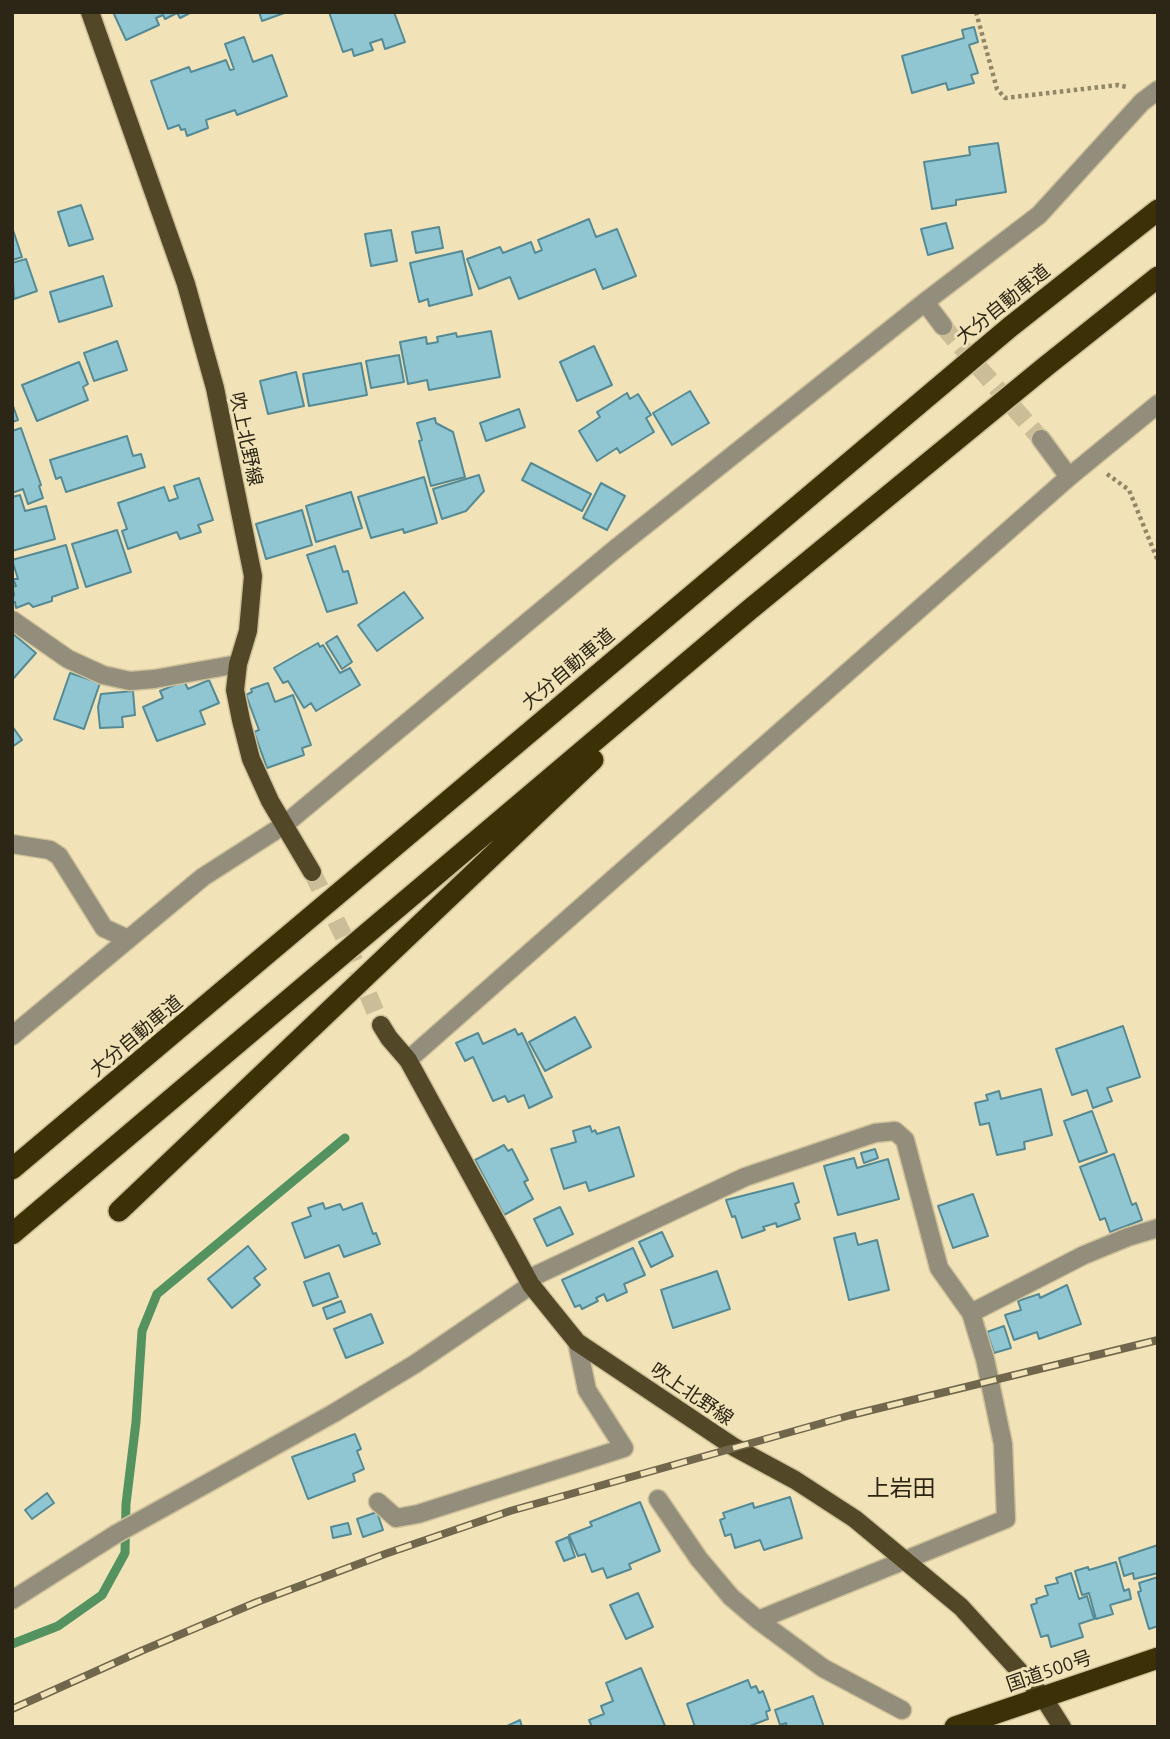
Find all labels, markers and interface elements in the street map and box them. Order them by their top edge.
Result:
street label: 大分自動車道 [952,259,1054,349]
street label: 吹上北野線 [225,390,267,488]
street label: 大分自動車道 [517,624,619,714]
street label: 大分自動車道 [85,991,187,1081]
street label: 吹上北野線 [646,1358,738,1430]
district label: 上岩田 [867,1474,935,1502]
street label: 国道500号 [1003,1646,1095,1696]

